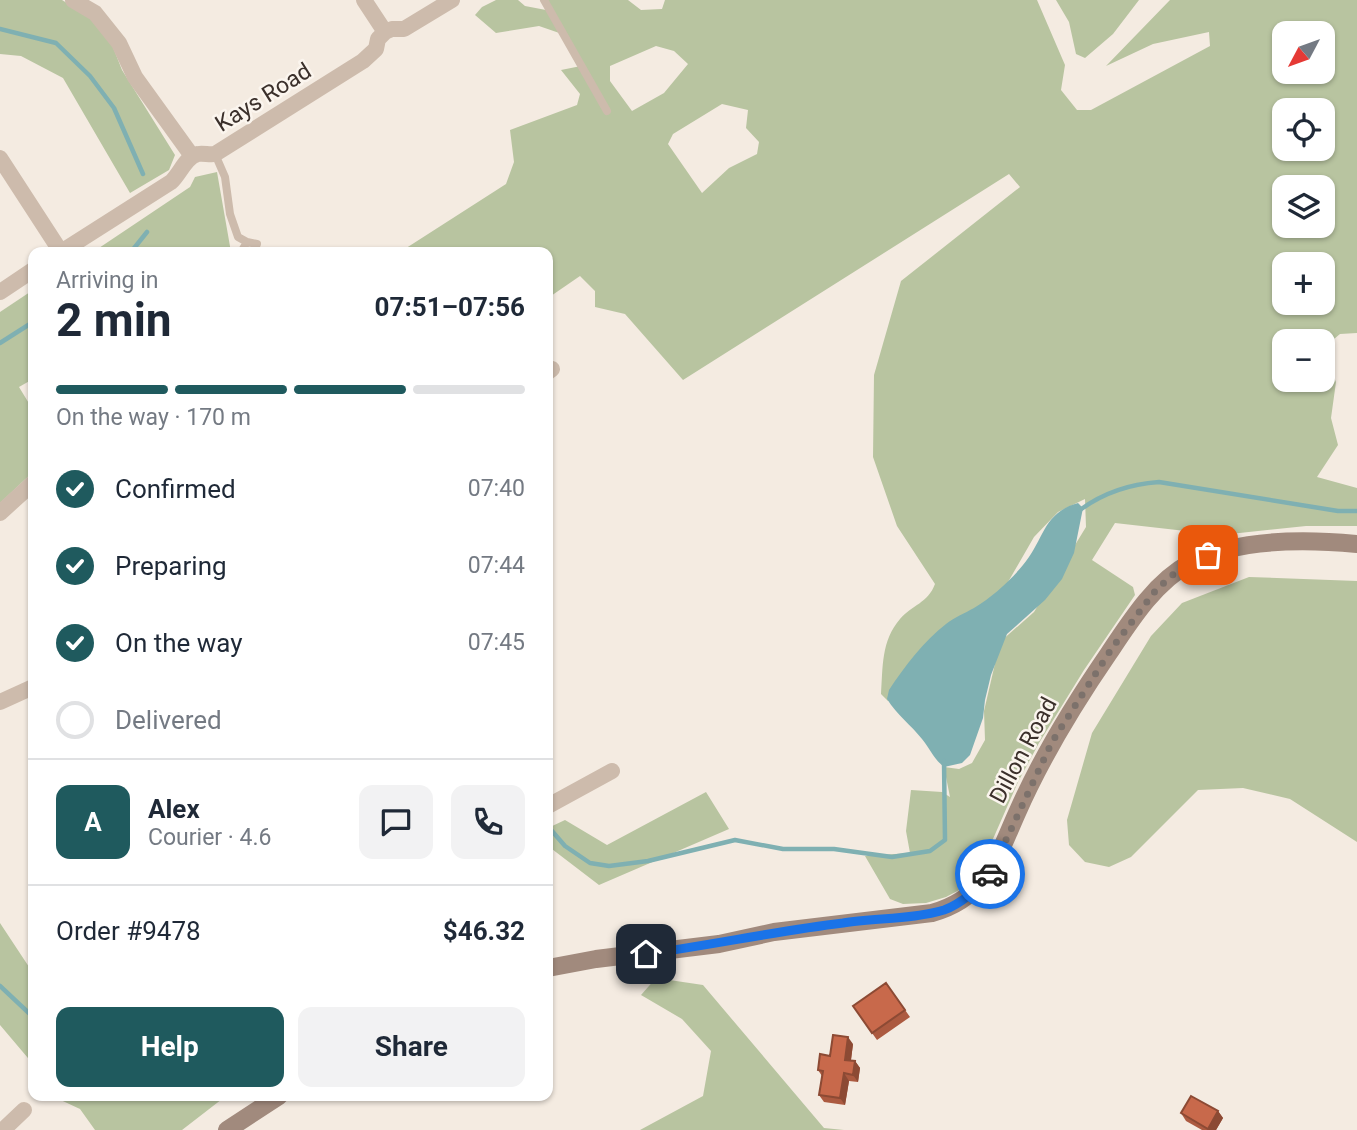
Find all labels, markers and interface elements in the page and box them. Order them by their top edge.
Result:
north arrow [1272,21,1335,84]
map controls [1272,21,1335,392]
street label: Kays Road [210,57,316,137]
button: locate [1272,98,1335,161]
button: layers [1272,175,1335,238]
button: + [1272,252,1335,315]
text: Arriving in [56,267,159,294]
text: 07:51–07:56 [375,292,525,322]
text: 2 min [56,293,172,347]
button: − [1272,329,1335,392]
text: On the way · 170 m [56,404,251,431]
icon: check [56,470,94,508]
text: Confirmed [115,474,236,504]
text: 07:40 [468,475,525,502]
pin [1178,525,1238,585]
icon: bag [1189,536,1227,574]
icon: check [56,547,94,585]
text: Preparing [115,551,227,581]
text: 07:44 [468,552,525,579]
icon: check [56,624,94,662]
text: On the way [115,628,243,658]
text: 07:45 [468,629,525,656]
street label: Dillon Road [984,693,1063,808]
text: Delivered [115,705,222,735]
button: chat [359,785,433,859]
button: phone [451,785,525,859]
text: Alex [148,794,200,824]
text: A [84,807,102,837]
text: Courier · 4.6 [148,824,271,851]
courier [955,839,1025,909]
icon: car [971,855,1009,893]
text: Order #9478 [56,916,201,946]
text: $46.32 [443,916,525,946]
pin [616,924,676,984]
icon: home [627,935,665,973]
button: Help [56,1007,284,1087]
button: Share [298,1007,525,1087]

